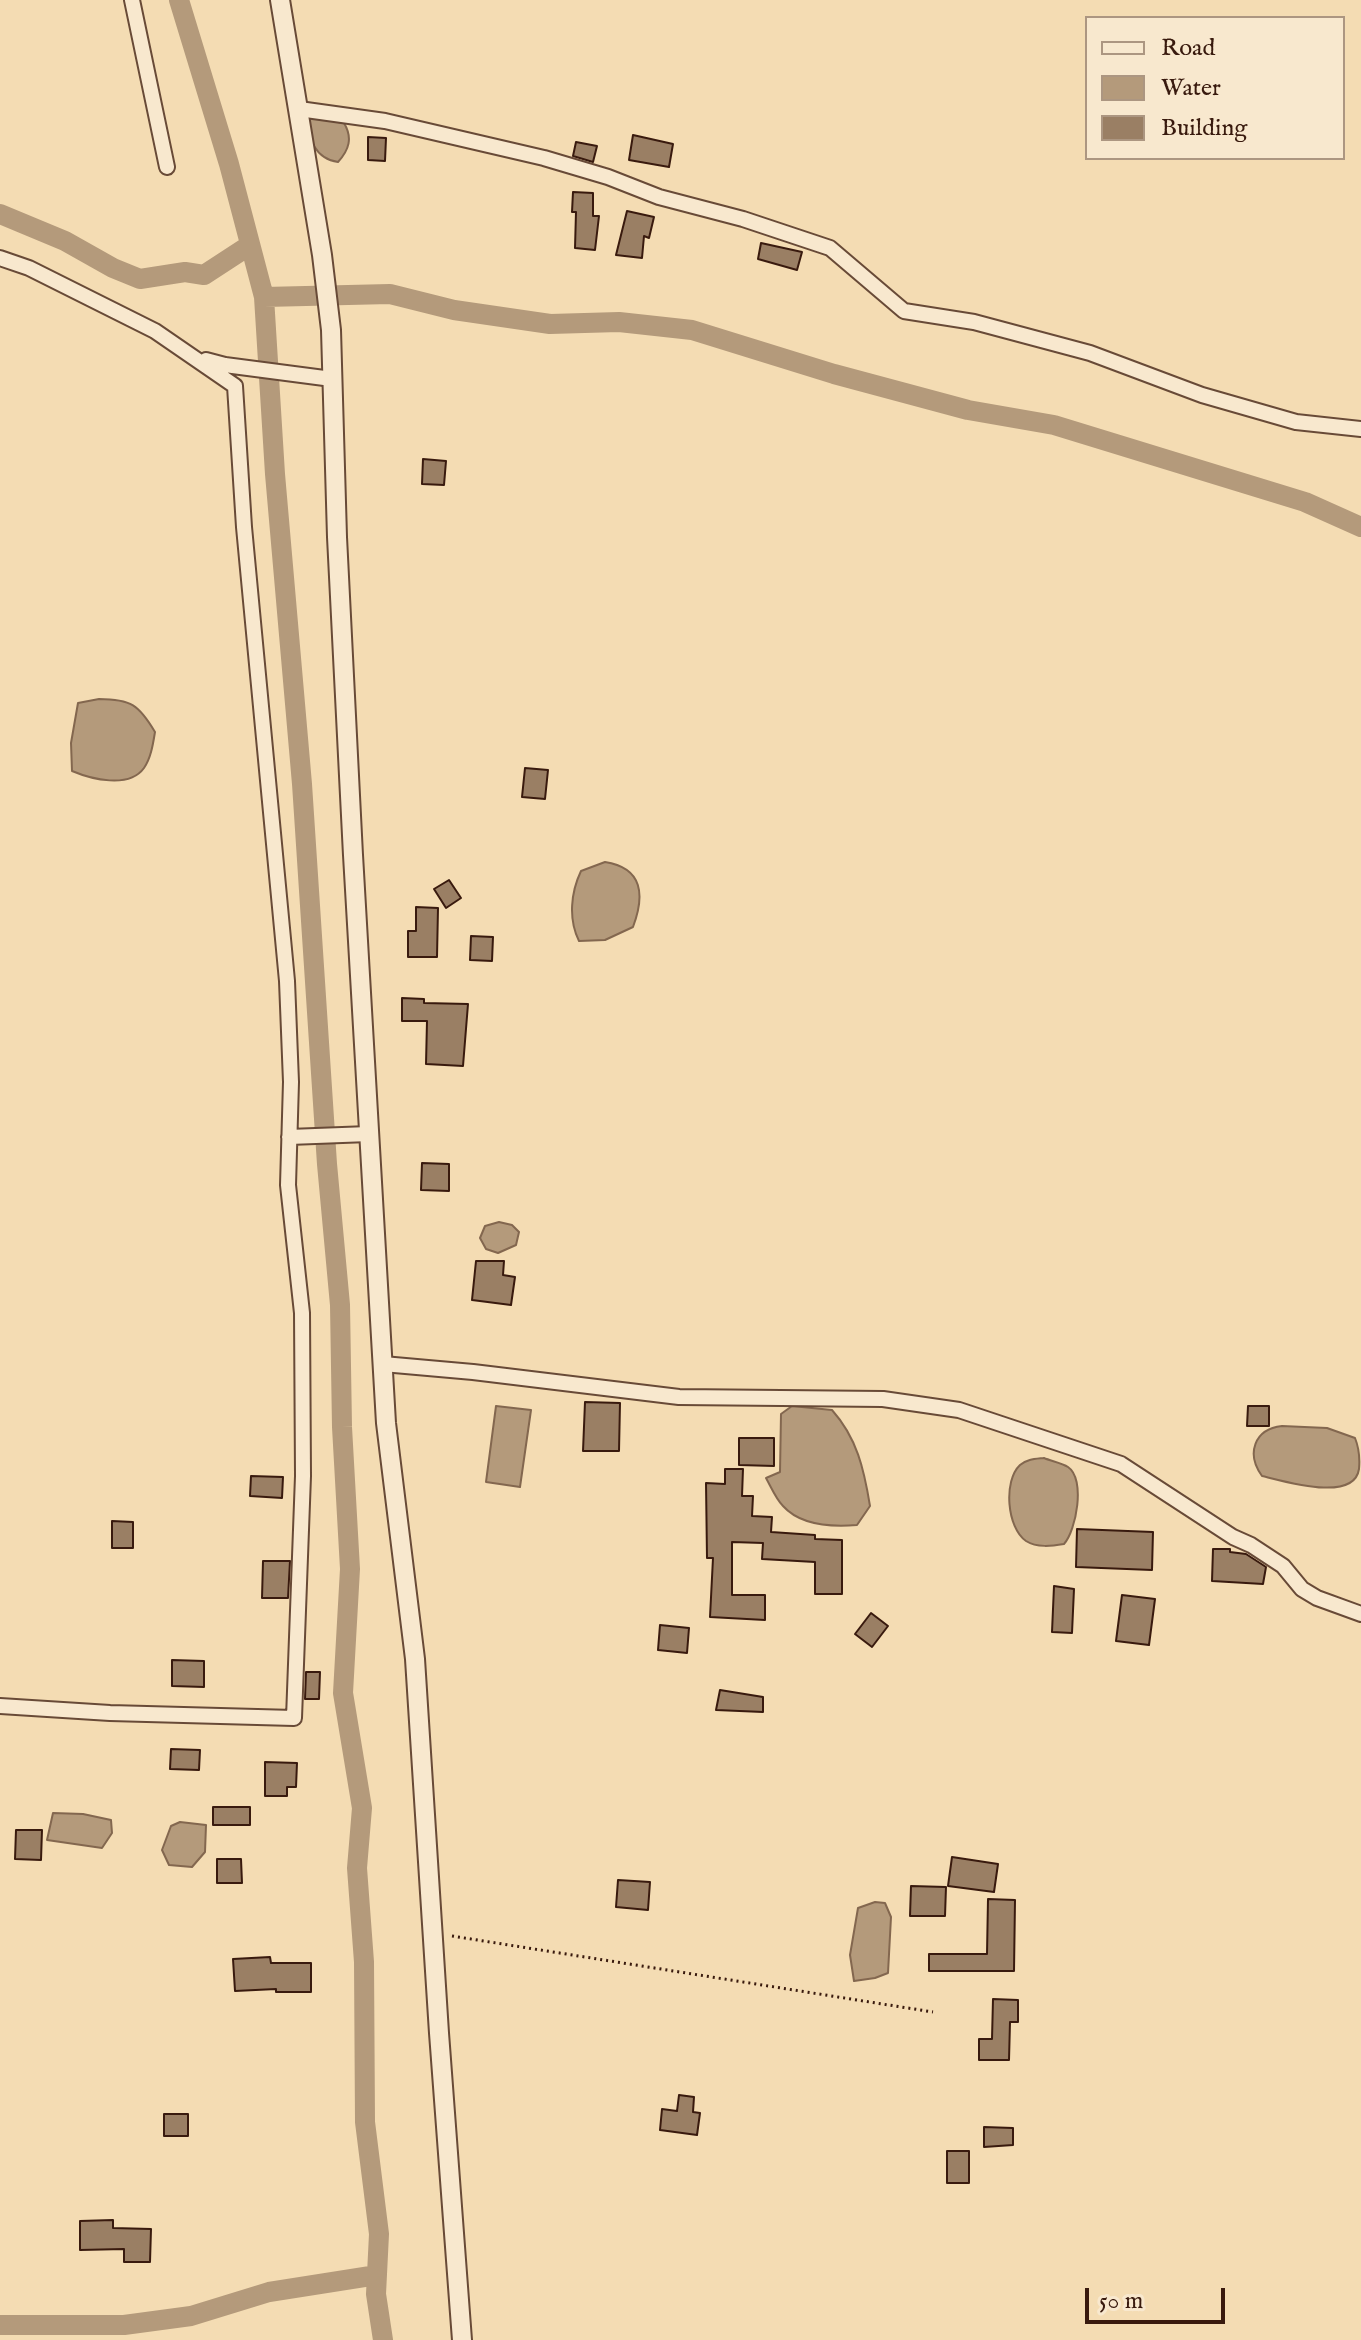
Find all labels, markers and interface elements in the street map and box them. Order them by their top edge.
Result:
legend [1085,16,1345,160]
text: Road [1161,33,1215,64]
text: Water [1161,73,1221,104]
text: Building [1161,113,1247,144]
scale bar [1089,2272,1229,2322]
text: 50 m [1099,2286,1143,2317]

